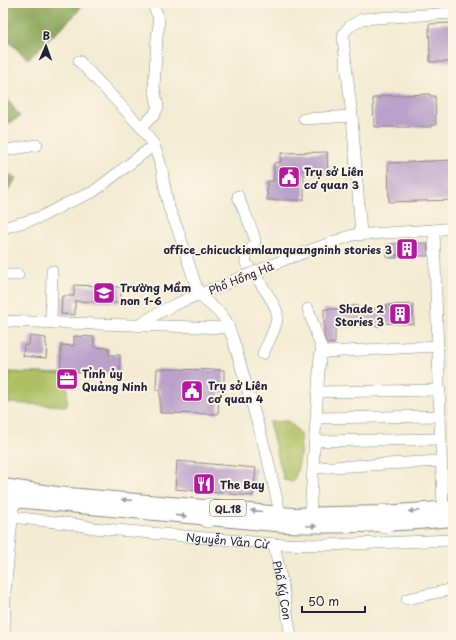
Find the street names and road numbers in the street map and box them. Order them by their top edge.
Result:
street label: Phố Hồng Hà [206,257,276,299]
road number: QL.18 [210,500,246,516]
street label: Nguyễn Văn Cừ [186,528,271,552]
street label: Phố Ký Con [269,559,297,621]

